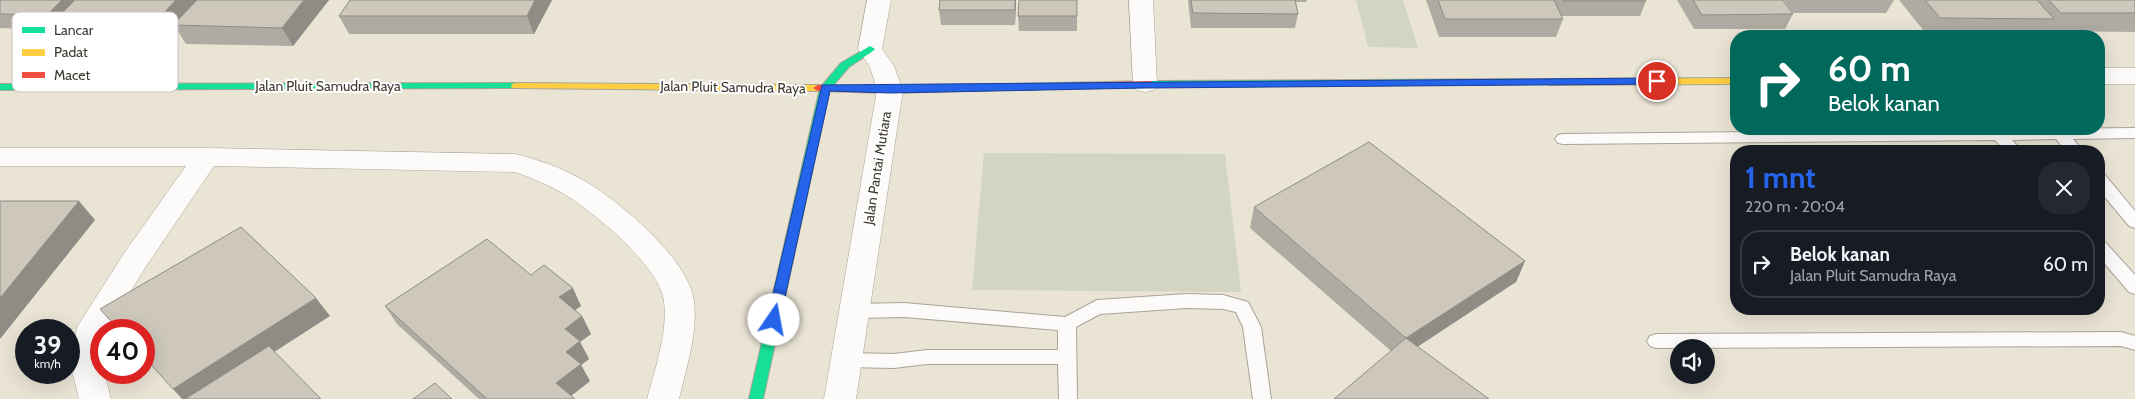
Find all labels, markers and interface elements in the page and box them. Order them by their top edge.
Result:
legend [12,12,178,92]
text: Lancar [54,21,94,39]
text: Padat [54,43,88,61]
text: 60 m [1828,47,1911,90]
icon: right [1745,50,1810,115]
pin [1636,60,1678,102]
text: Macet [54,66,90,84]
icon: arrive [1643,67,1671,95]
street label: Jalan Pluit Samudra Raya [254,77,401,95]
street label: Jalan Pluit Samudra Raya [659,77,806,97]
text: Belok kanan [1828,90,1940,117]
street label: Jalan Pantai Mutiara [859,110,895,227]
text: 1 mnt [1745,159,1816,196]
button: close [2038,162,2090,214]
text: 220 m · 20:04 [1745,197,1845,216]
text: Belok kanan [1790,243,1890,266]
icon: right [1747,250,1775,278]
text: 60 m [2043,253,2088,276]
text: Jalan Pluit Samudra Raya [1790,266,1956,285]
position arrow [747,293,799,345]
speed limit sign: 40 [90,319,155,384]
text: 39 [34,330,61,360]
map controls [1670,339,1715,384]
button: sound [1670,339,1715,384]
text: km/h [34,356,61,371]

